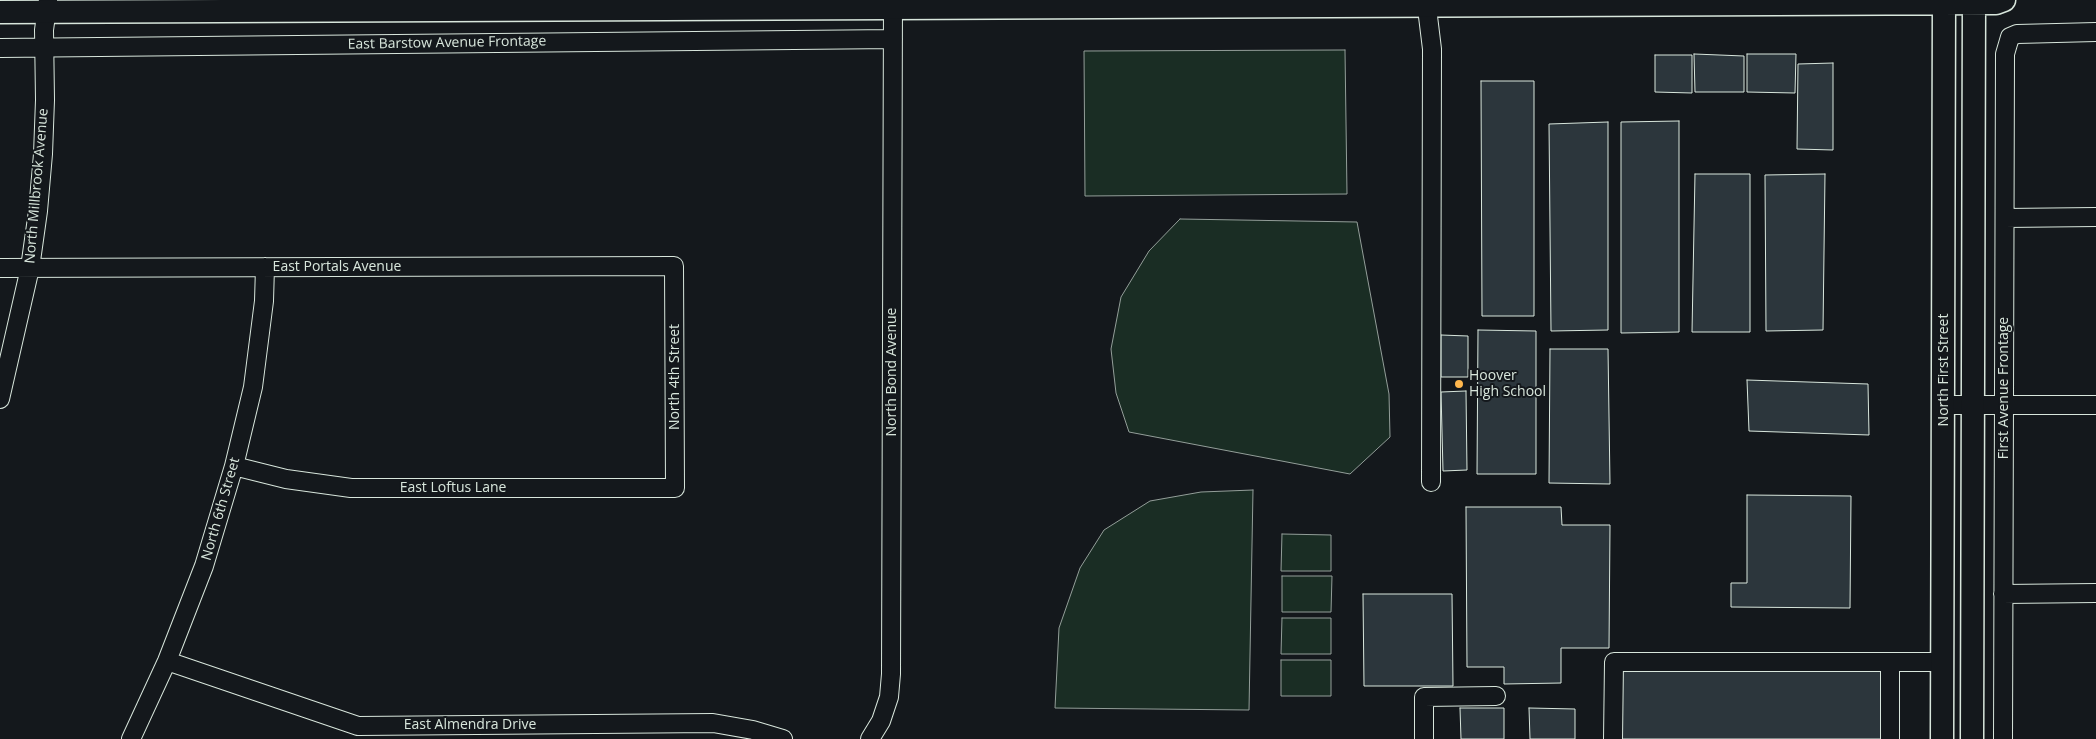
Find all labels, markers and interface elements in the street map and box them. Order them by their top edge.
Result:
street label: East Barstow Avenue Frontage [348,33,546,53]
street label: North Millbrook Avenue [22,108,52,264]
street label: East Portals Avenue [273,259,401,275]
street label: North Bond Avenue [884,308,900,436]
street label: North First Street [1936,314,1952,426]
street label: First Avenue Frontage [1996,317,2012,459]
street label: North 4th Street [667,324,683,430]
place label: Hoover High School [1469,368,1546,401]
marker: Hoover High School [1453,378,1465,390]
street label: North 6th Street [198,456,244,562]
street label: East Loftus Lane [400,480,506,496]
street label: East Almendra Drive [404,717,536,733]

